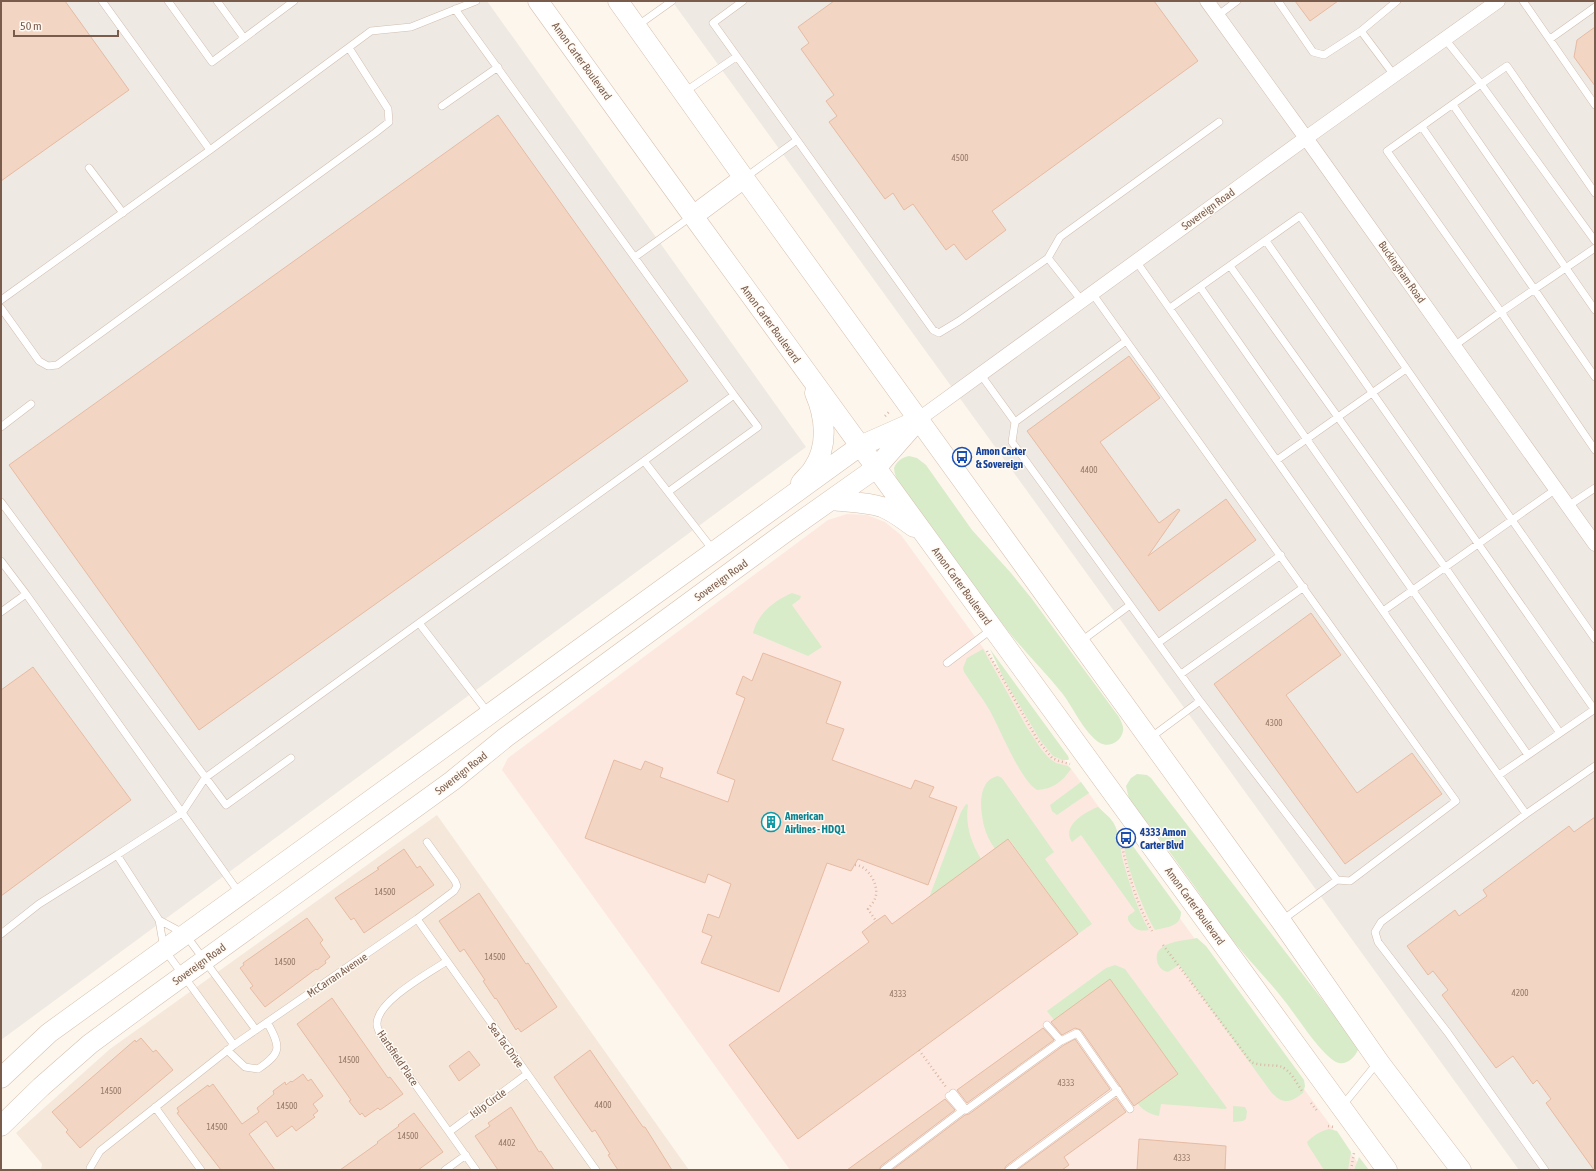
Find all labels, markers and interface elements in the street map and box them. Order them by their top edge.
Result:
scale bar [14,12,118,38]
text: 50 m [20,19,42,33]
street label: Amon Carter Boulevard [550,20,614,102]
house number: 4500 [952,153,968,163]
street label: Sovereign Road [1179,186,1237,232]
street label: Buckingham Road [1376,239,1428,305]
street label: Amon Carter Boulevard [739,283,803,365]
place label: Amon Carter & Sovereign [975,445,1027,470]
bus stop icon: Amon Carter & Sovereign [951,446,973,468]
house number: 4400 [1081,465,1097,475]
street label: Amon Carter Boulevard [930,545,994,627]
street label: Sovereign Road [692,557,750,603]
house number: 4300 [1266,718,1282,728]
street label: Sovereign Road [433,749,489,797]
place label: American Airlines - HDQ1 [784,810,846,835]
building icon: American Airlines - HDQ1 [760,811,782,833]
place label: 4333 Amon Carter Blvd [1139,826,1186,851]
bus stop icon: 4333 Amon Carter Blvd [1115,827,1137,849]
street label: Amon Carter Boulevard [1163,865,1227,947]
house number: 14500 [374,887,396,897]
street label: Sovereign Road [170,941,228,987]
street label: McCarran Avenue [305,950,369,1000]
house number: 14500 [484,952,506,962]
house number: 14500 [274,957,296,967]
house number: 4200 [1512,988,1528,998]
house number: 4333 [890,989,906,999]
street label: Sea Tac Drive [486,1020,526,1070]
street label: Hartsfield Place [375,1028,421,1088]
house number: 14500 [338,1055,360,1065]
house number: 4333 [1058,1078,1074,1088]
house number: 14500 [100,1086,122,1096]
street label: Islip Circle [468,1086,508,1120]
house number: 4400 [595,1100,611,1110]
house number: 14500 [276,1101,298,1111]
house number: 14500 [206,1122,228,1132]
house number: 14500 [397,1131,419,1141]
house number: 4402 [499,1138,515,1148]
house number: 4333 [1174,1153,1190,1163]

